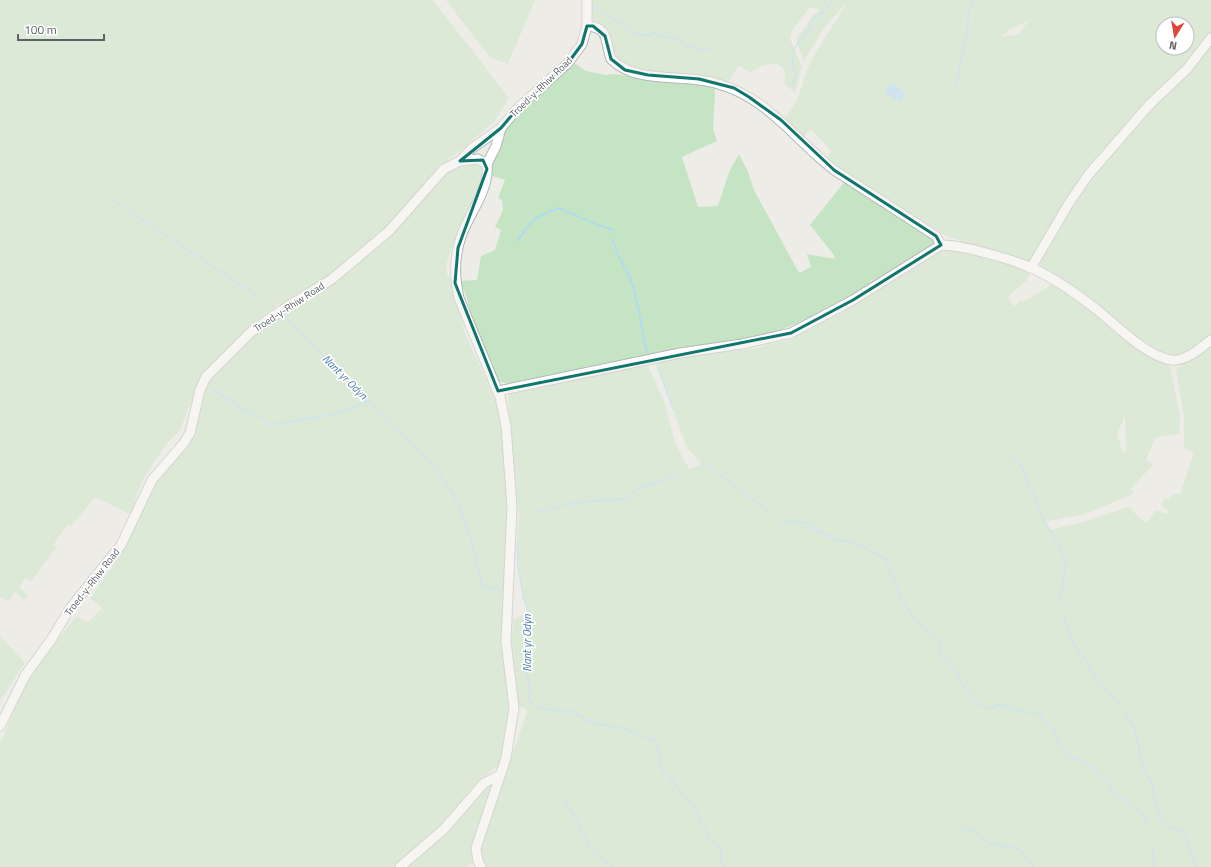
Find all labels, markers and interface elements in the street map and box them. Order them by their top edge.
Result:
scale bar [18,16,104,42]
north arrow [1155,16,1195,56]
text: 100 m [24,20,57,39]
text: N [1168,37,1178,54]
street label: Troed-y-Rhiw Road [506,53,576,121]
street label: Troed-y-Rhiw Road [251,278,327,336]
water label: Nant yr Odyn [319,351,371,403]
street label: Troed-y-Rhiw Road [61,545,123,619]
water label: Nant yr Odyn [519,614,535,672]

